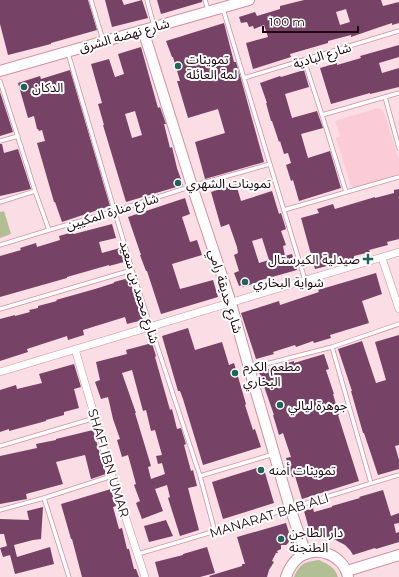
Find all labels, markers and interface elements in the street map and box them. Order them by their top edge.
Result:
scale bar [263,8,358,34]
street label: شارع نهضة الشرق [77,14,172,58]
text: 100 m [269,14,305,29]
street label: شارع البادية [291,39,354,74]
place label: تموينات لمة العائلة [186,51,237,82]
marker: تموينات لمة العائلة [173,61,183,71]
place label: الدكان [32,79,63,96]
marker: الدكان [19,82,29,92]
place label: تموينات الشهري [186,175,271,194]
marker: تموينات الشهري [173,178,183,188]
street label: شارع منارة المكيين [64,189,161,236]
street label: شارع محمد بن سعيد [114,239,163,346]
street label: شارع حديقة رامي [203,247,246,336]
place label: صيدلية الكيرستال [268,251,360,268]
marker: صيدلية الكيرستال [363,254,373,264]
place label: شواية البخاري [253,274,324,293]
marker: شواية البخاري [240,277,250,287]
place label: مطعم الكرم البخاري [243,358,301,392]
marker: مطعم الكرم البخاري [230,368,240,378]
place label: جوهرة ليالي [288,397,348,416]
marker: جوهرة ليالي [275,400,285,410]
street label: SHAFI IBN UMAR [85,407,133,519]
place label: تموينات أمنه [269,462,336,478]
marker: تموينات أمنه [256,465,266,475]
street label: MANARAT BAB ALI [207,489,331,541]
place label: دار الطاجن الطنجنة [289,524,343,555]
marker: دار الطاجن الطنجنة [276,534,286,544]

